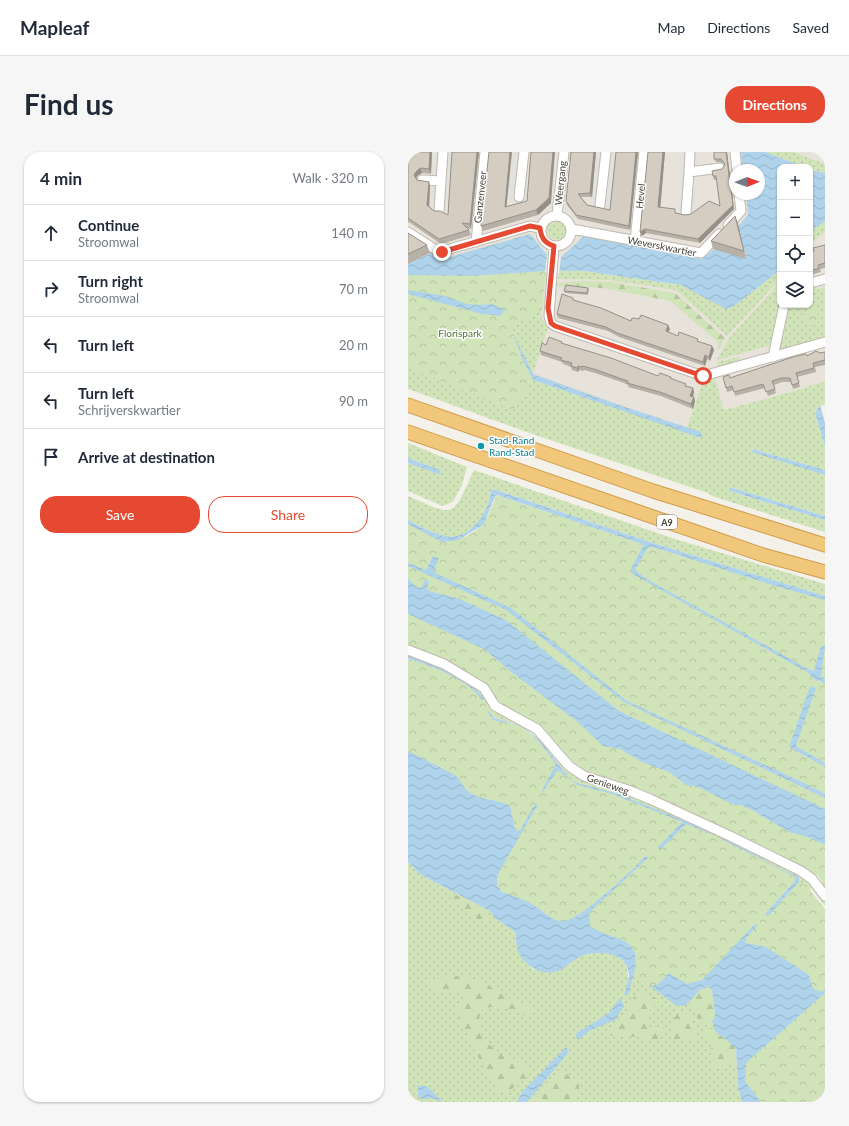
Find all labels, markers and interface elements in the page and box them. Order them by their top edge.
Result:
text: Mapleaf [20,16,89,39]
text: Map [658,19,685,36]
text: Directions [707,19,770,36]
text: Saved [792,19,829,36]
button: Directions [725,86,825,123]
text: Find us [24,87,114,121]
street label: Weergang [552,160,568,206]
north arrow [729,164,765,200]
map controls [777,164,813,308]
button: + [777,164,813,200]
text: 4 min [40,168,82,189]
text: Walk · 320 m [292,170,368,186]
street label: Ganzenveer [471,170,489,224]
street label: Hevel [633,183,647,209]
button: − [777,200,813,236]
text: Continue [78,216,139,234]
icon: ahead [40,222,62,244]
text: 140 m [331,225,368,241]
street label: Weverskwartier [627,233,698,259]
text: Stroomwal [78,234,139,250]
button: locate [777,236,813,272]
route end [433,243,451,261]
text: Turn right [78,272,143,290]
button: layers [777,272,813,308]
icon: right [40,278,62,300]
text: 70 m [339,281,368,297]
text: Stroomwal [78,290,139,306]
park label: Florispark [438,327,483,339]
icon: left [40,334,62,356]
text: Turn left [78,336,134,354]
text: 20 m [339,337,368,353]
route start [694,367,712,385]
text: Turn left [78,384,134,402]
icon: left [40,390,62,412]
text: 90 m [339,393,368,409]
text: Schrijverskwartier [78,402,181,418]
place label: Stad-Rand Rand-Stad [489,434,534,458]
marker: Stad-Rand Rand-Stad [476,441,486,451]
icon: arrive [40,446,62,468]
text: Arrive at destination [78,448,215,466]
button: Save [40,496,200,533]
button: Share [208,496,368,533]
road number: A9 [657,515,677,529]
street label: Genieweg [585,771,631,797]

